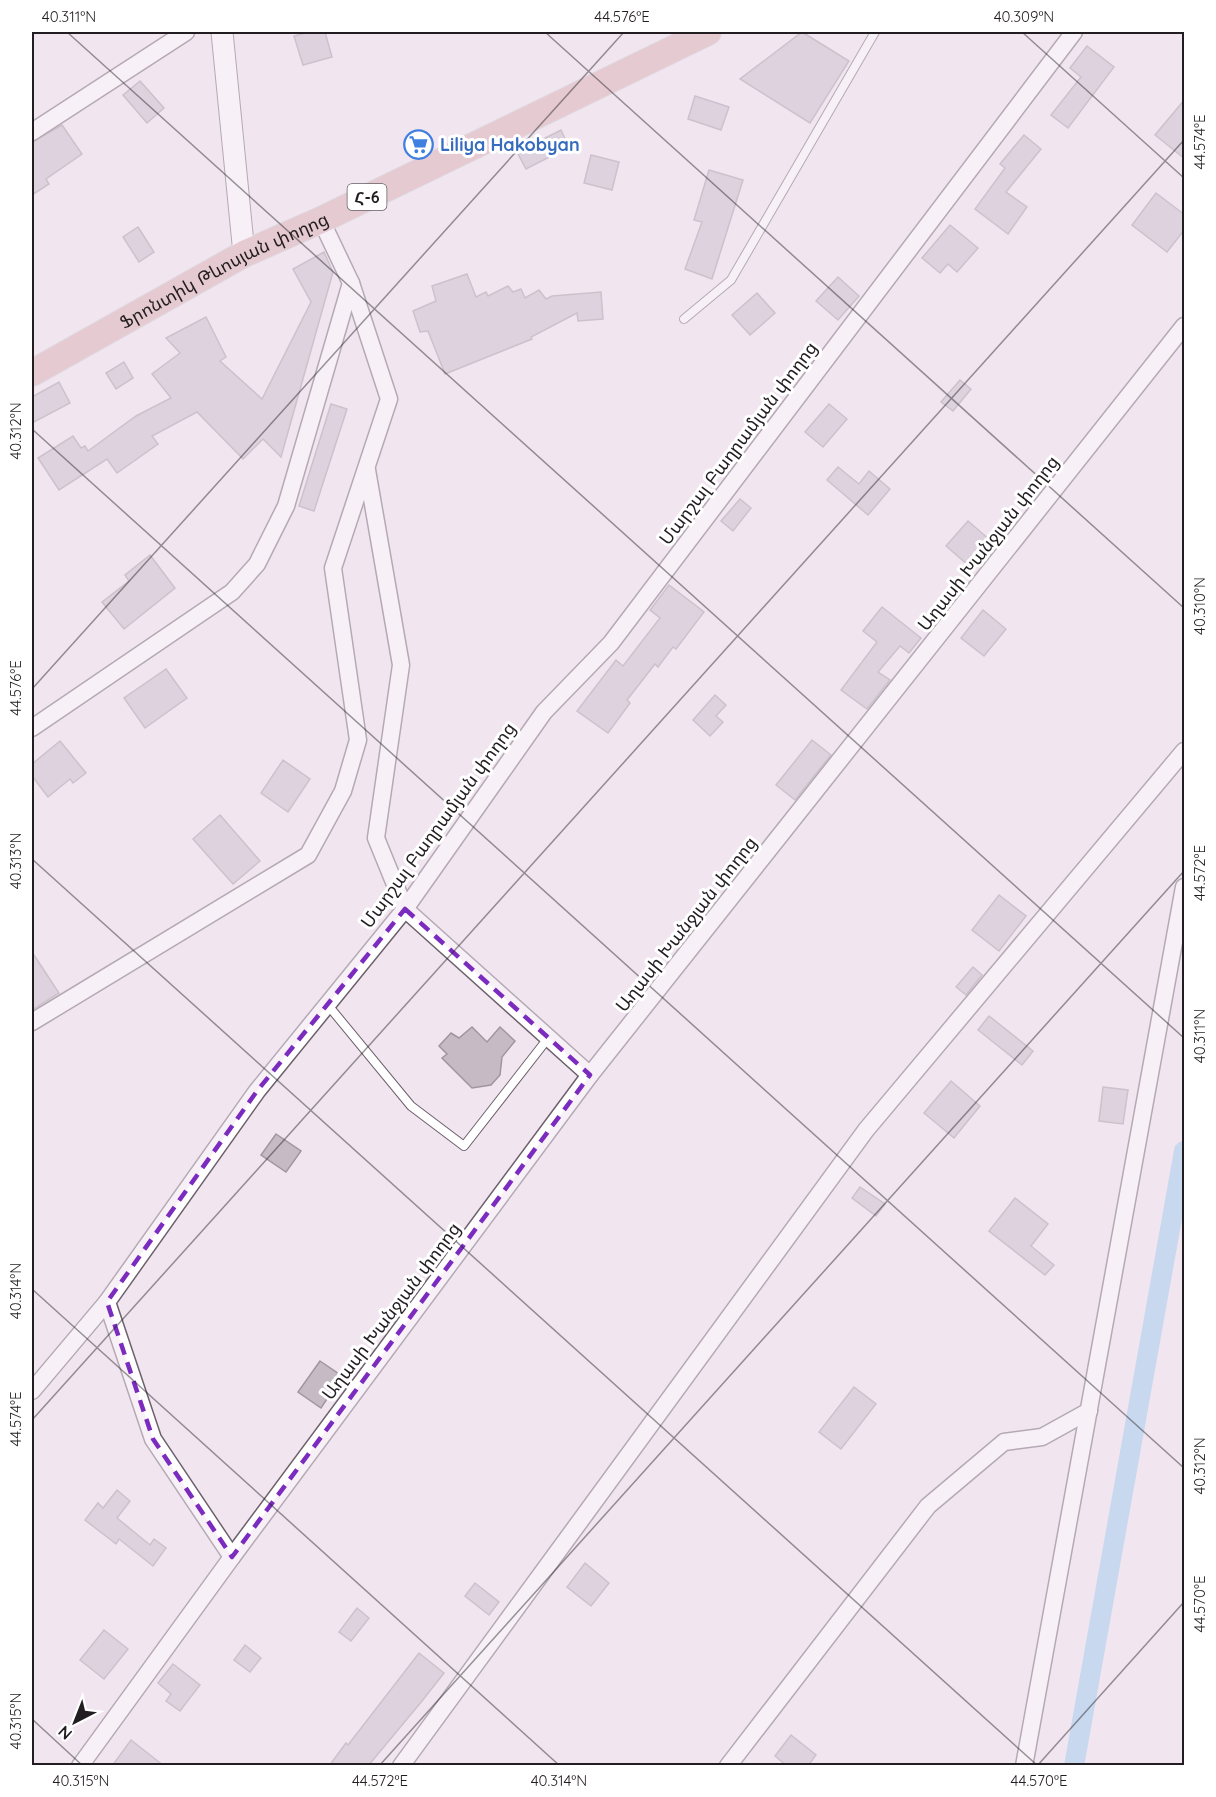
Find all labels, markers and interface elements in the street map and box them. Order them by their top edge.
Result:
text: 40.311°N [42,7,96,26]
text: 44.576°E [594,7,650,26]
text: 40.309°N [994,7,1054,26]
text: 44.574°E [1190,114,1209,170]
supermarket icon: Liliya Hakobyan [403,128,435,160]
place label: Liliya Hakobyan [440,133,580,156]
road number: Հ-6 [348,184,386,210]
street label: Ֆրոնտիկ Թևոսյան փողոց [115,207,332,333]
street label: Մարշալ Բաղրամյան փողոց [654,337,822,549]
text: 40.312°N [6,402,25,460]
street label: Աղասի Խանջյան փողոց [912,451,1064,635]
text: 40.310°N [1190,577,1209,635]
text: 44.576°E [6,660,25,716]
street label: Մարշալ Բաղրամյան փողոց [356,718,520,932]
street label: Աղասի Խանջյան փողոց [610,832,762,1016]
text: 40.313°N [6,833,25,889]
text: 44.572°E [1190,845,1209,901]
text: 40.311°N [1190,1009,1209,1063]
street label: Աղասի Խանջյան փողոց [317,1218,465,1404]
text: 40.314°N [6,1263,25,1319]
text: 44.574°E [6,1391,25,1447]
text: 40.312°N [1190,1437,1209,1495]
text: 44.570°E [1190,1576,1209,1632]
text: 40.315°N [6,1692,25,1750]
north arrow [45,1692,105,1752]
text: N [54,1722,76,1745]
text: 40.315°N [52,1771,110,1790]
text: 44.572°E [352,1771,408,1790]
text: 40.314°N [531,1771,587,1790]
text: 44.570°E [1011,1771,1067,1790]

